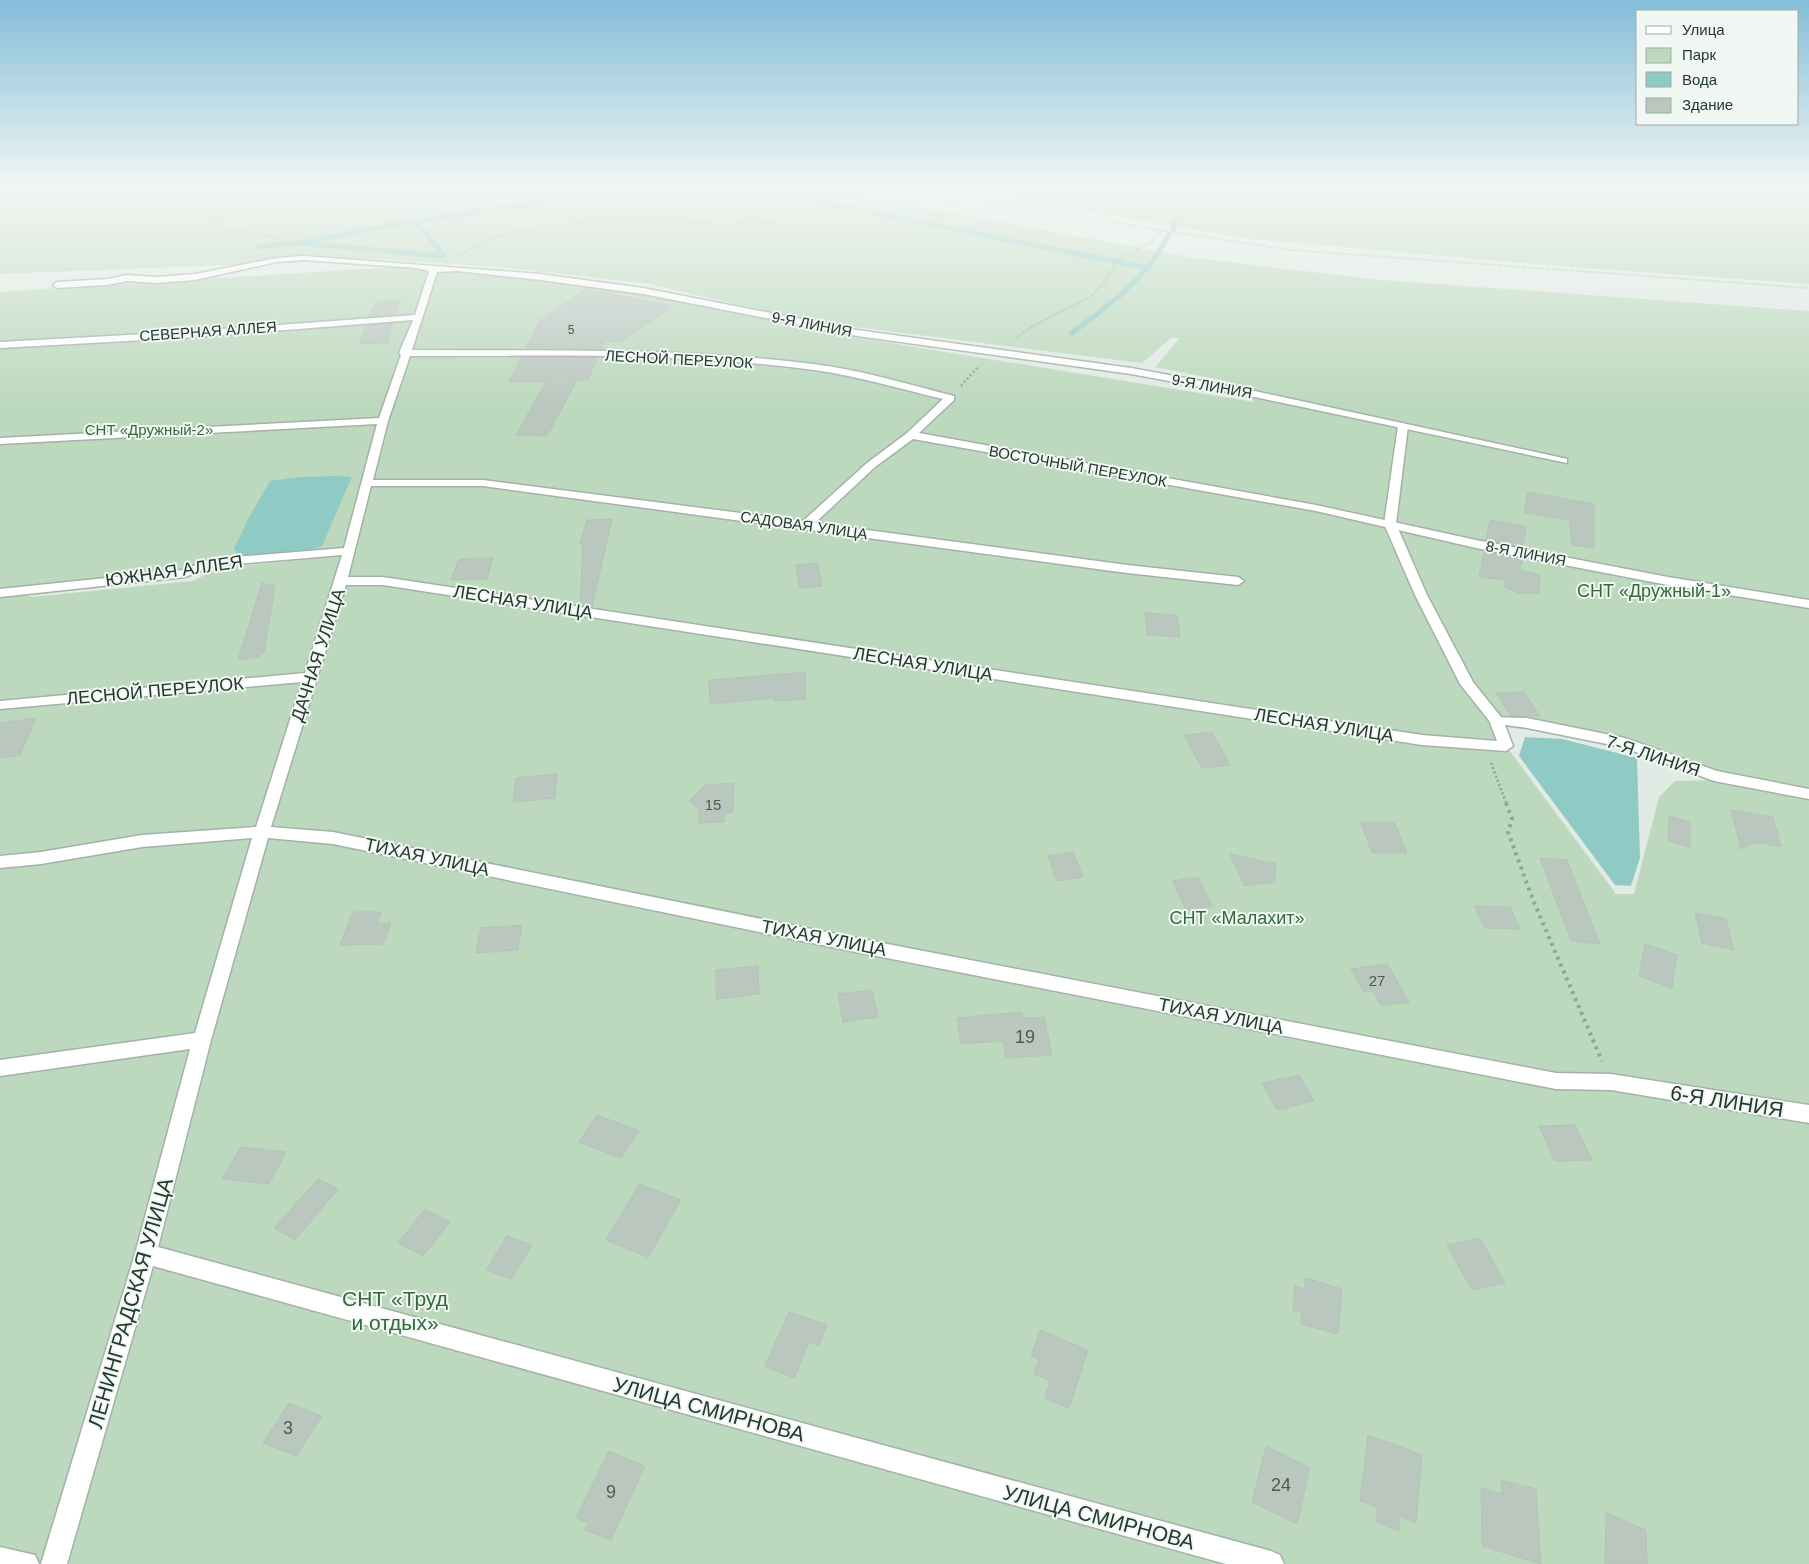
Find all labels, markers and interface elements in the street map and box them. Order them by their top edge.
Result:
legend [1636,10,1799,125]
text: Улица [1682,21,1725,38]
text: Парк [1682,46,1716,63]
text: Вода [1682,71,1718,88]
text: Здание [1682,96,1733,113]
street label: 9-Я ЛИНИЯ [770,308,854,340]
street label: СЕВЕРНАЯ АЛЛЕЯ [139,318,277,344]
house number: 5 [568,323,575,337]
street label: ЛЕСНОЙ ПЕРЕУЛОК [605,347,754,371]
street label: 9-Я ЛИНИЯ [1170,371,1254,401]
park label: СНТ «Дружный-2» [85,421,213,438]
street label: ВОСТОЧНЫЙ ПЕРЕУЛОК [988,442,1169,490]
street label: САДОВАЯ УЛИЦА [739,508,869,542]
street label: 8-Я ЛИНИЯ [1484,537,1568,569]
street label: ЮЖНАЯ АЛЛЕЯ [104,551,244,591]
street label: ЛЕСНАЯ УЛИЦА [452,581,594,623]
park label: СНТ «Дружный-1» [1577,581,1731,601]
street label: ДАЧНАЯ УЛИЦА [287,586,349,724]
street label: ЛЕСНАЯ УЛИЦА [852,643,994,685]
street label: ЛЕСНОЙ ПЕРЕУЛОК [65,672,245,709]
street label: ЛЕСНАЯ УЛИЦА [1253,704,1395,746]
street label: 7-Я ЛИНИЯ [1603,731,1703,781]
house number: 15 [705,796,721,813]
street label: ТИХАЯ УЛИЦА [363,834,491,880]
park label: СНТ «Малахит» [1169,908,1305,928]
street label: ТИХАЯ УЛИЦА [760,916,888,960]
house number: 27 [1369,972,1385,989]
street label: ТИХАЯ УЛИЦА [1157,994,1285,1038]
house number: 19 [1015,1027,1035,1047]
street label: 6-Я ЛИНИЯ [1669,1081,1785,1121]
street label: ЛЕНИНГРАДСКАЯ УЛИЦА [83,1175,177,1431]
park label: СНТ «Труд и отдых» [342,1287,448,1334]
street label: УЛИЦА СМИРНОВА [611,1372,807,1446]
house number: 3 [283,1418,293,1438]
house number: 24 [1271,1475,1291,1495]
street label: УЛИЦА СМИРНОВА [1001,1480,1197,1554]
house number: 9 [606,1482,616,1502]

